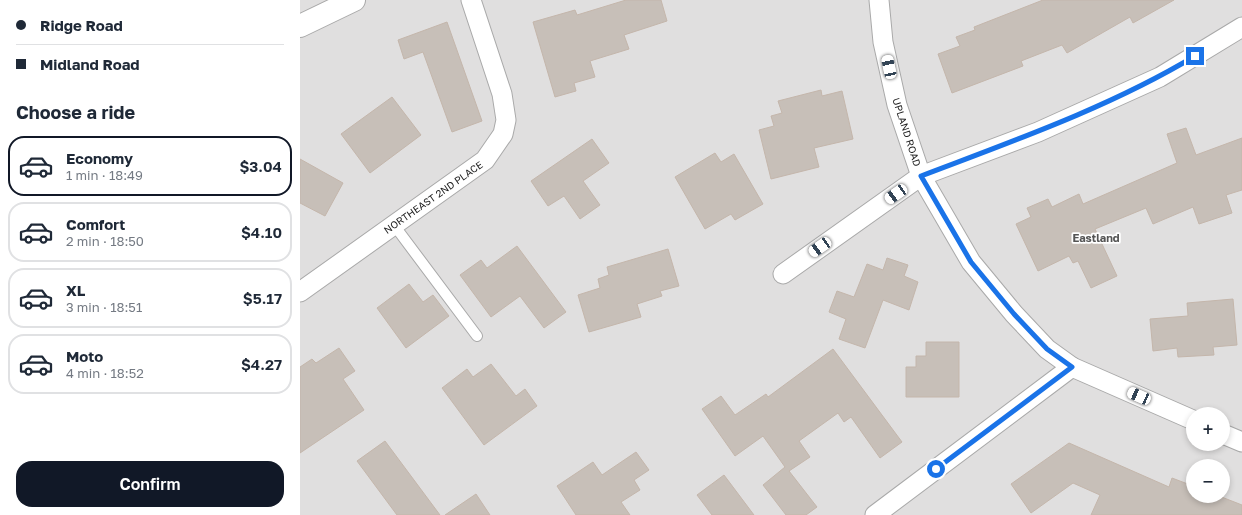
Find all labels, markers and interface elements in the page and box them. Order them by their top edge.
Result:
text: Ridge Road [40,16,123,34]
route end [1186,47,1204,65]
car [881,54,897,80]
text: Midland Road [40,55,140,73]
street label: UPLAND ROAD [890,96,924,168]
text: Choose a ride [16,101,135,123]
icon: car [18,148,54,184]
text: Economy [66,149,133,167]
text: $3.04 [239,157,282,175]
street label: NORTHEAST 2ND PLACE [381,158,485,236]
text: 1 min · 18:49 [66,167,143,183]
car [883,182,909,206]
icon: car [18,214,54,250]
text: Comfort [66,215,125,233]
text: $4.10 [241,223,282,241]
district label: Eastland [1072,231,1120,244]
text: 2 min · 18:50 [66,233,144,249]
car [807,235,833,259]
icon: car [18,280,54,316]
text: XL [66,281,85,299]
text: $5.17 [243,289,282,307]
text: 3 min · 18:51 [66,299,142,315]
icon: car [18,346,54,382]
text: Moto [66,347,103,365]
text: $4.27 [241,355,282,373]
text: 4 min · 18:52 [66,365,144,381]
car [1126,386,1152,406]
map controls [1186,407,1230,503]
button: + [1186,407,1230,451]
button: − [1186,459,1230,503]
route start [927,460,945,478]
button: Confirm [16,461,284,507]

